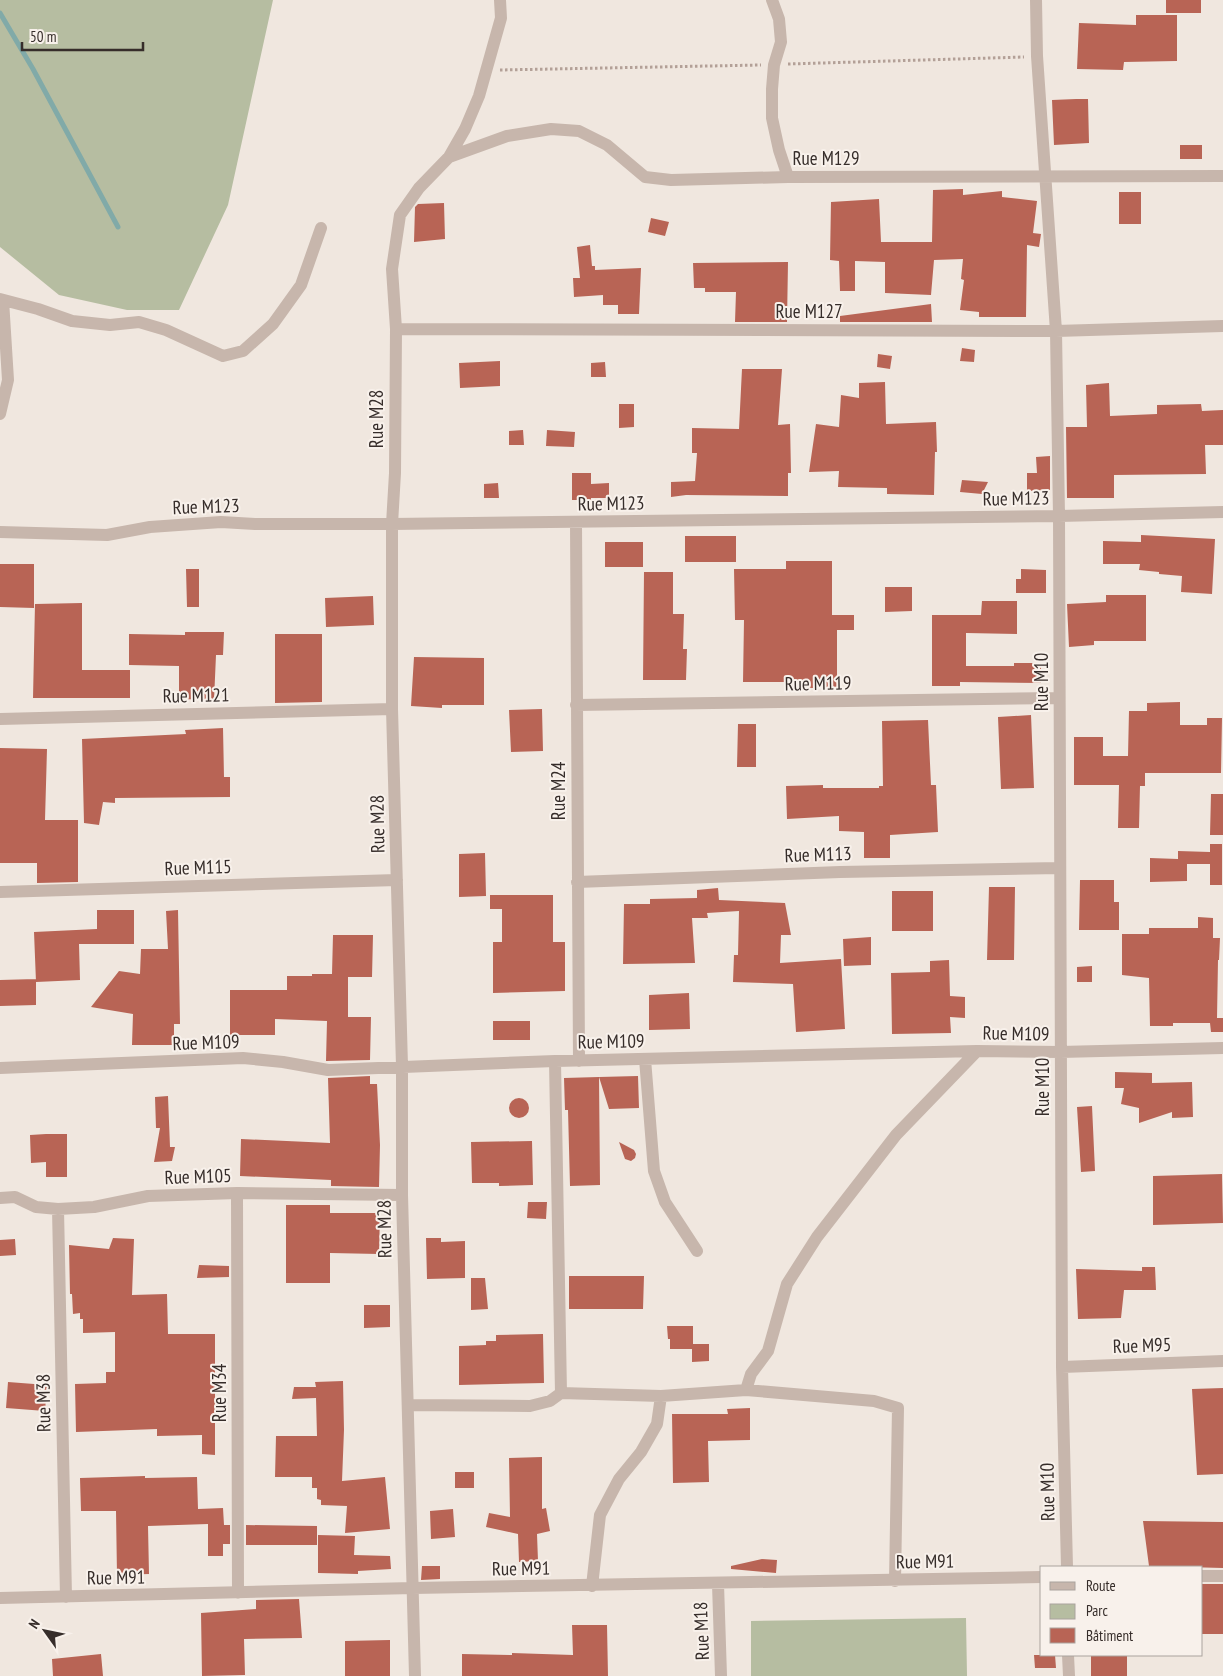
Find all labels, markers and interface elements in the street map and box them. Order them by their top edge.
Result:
scale bar [22,20,144,52]
text: 50 m [30,27,56,46]
street label: Rue M129 [793,146,860,170]
street label: Rue M127 [776,299,843,323]
street label: Rue M28 [364,390,388,448]
street label: Rue M123 [982,485,1050,511]
street label: Rue M123 [577,490,645,516]
street label: Rue M123 [172,493,240,519]
street label: Rue M10 [1029,653,1053,711]
street label: Rue M119 [784,670,852,696]
street label: Rue M121 [162,682,230,708]
street label: Rue M24 [546,761,570,820]
street label: Rue M28 [364,795,390,853]
street label: Rue M113 [784,841,852,867]
street label: Rue M115 [164,854,232,880]
street label: Rue M109 [982,1020,1050,1046]
street label: Rue M109 [577,1028,645,1054]
street label: Rue M109 [172,1029,240,1055]
street label: Rue M10 [1030,1058,1054,1116]
street label: Rue M105 [164,1163,232,1189]
street label: Rue M28 [371,1200,397,1258]
street label: Rue M95 [1112,1332,1172,1358]
street label: Rue M34 [207,1363,231,1422]
street label: Rue M38 [30,1374,56,1432]
street label: Rue M10 [1034,1463,1060,1521]
street label: Rue M91 [896,1548,954,1574]
street label: Rue M91 [492,1555,550,1581]
street label: Rue M91 [87,1564,145,1590]
legend [1040,1566,1203,1656]
text: Route [1086,1576,1116,1595]
street label: Rue M18 [688,1601,714,1661]
text: Parc [1086,1601,1108,1620]
north arrow [20,1606,70,1656]
text: N [24,1616,44,1632]
text: Bâtiment [1086,1626,1133,1645]

